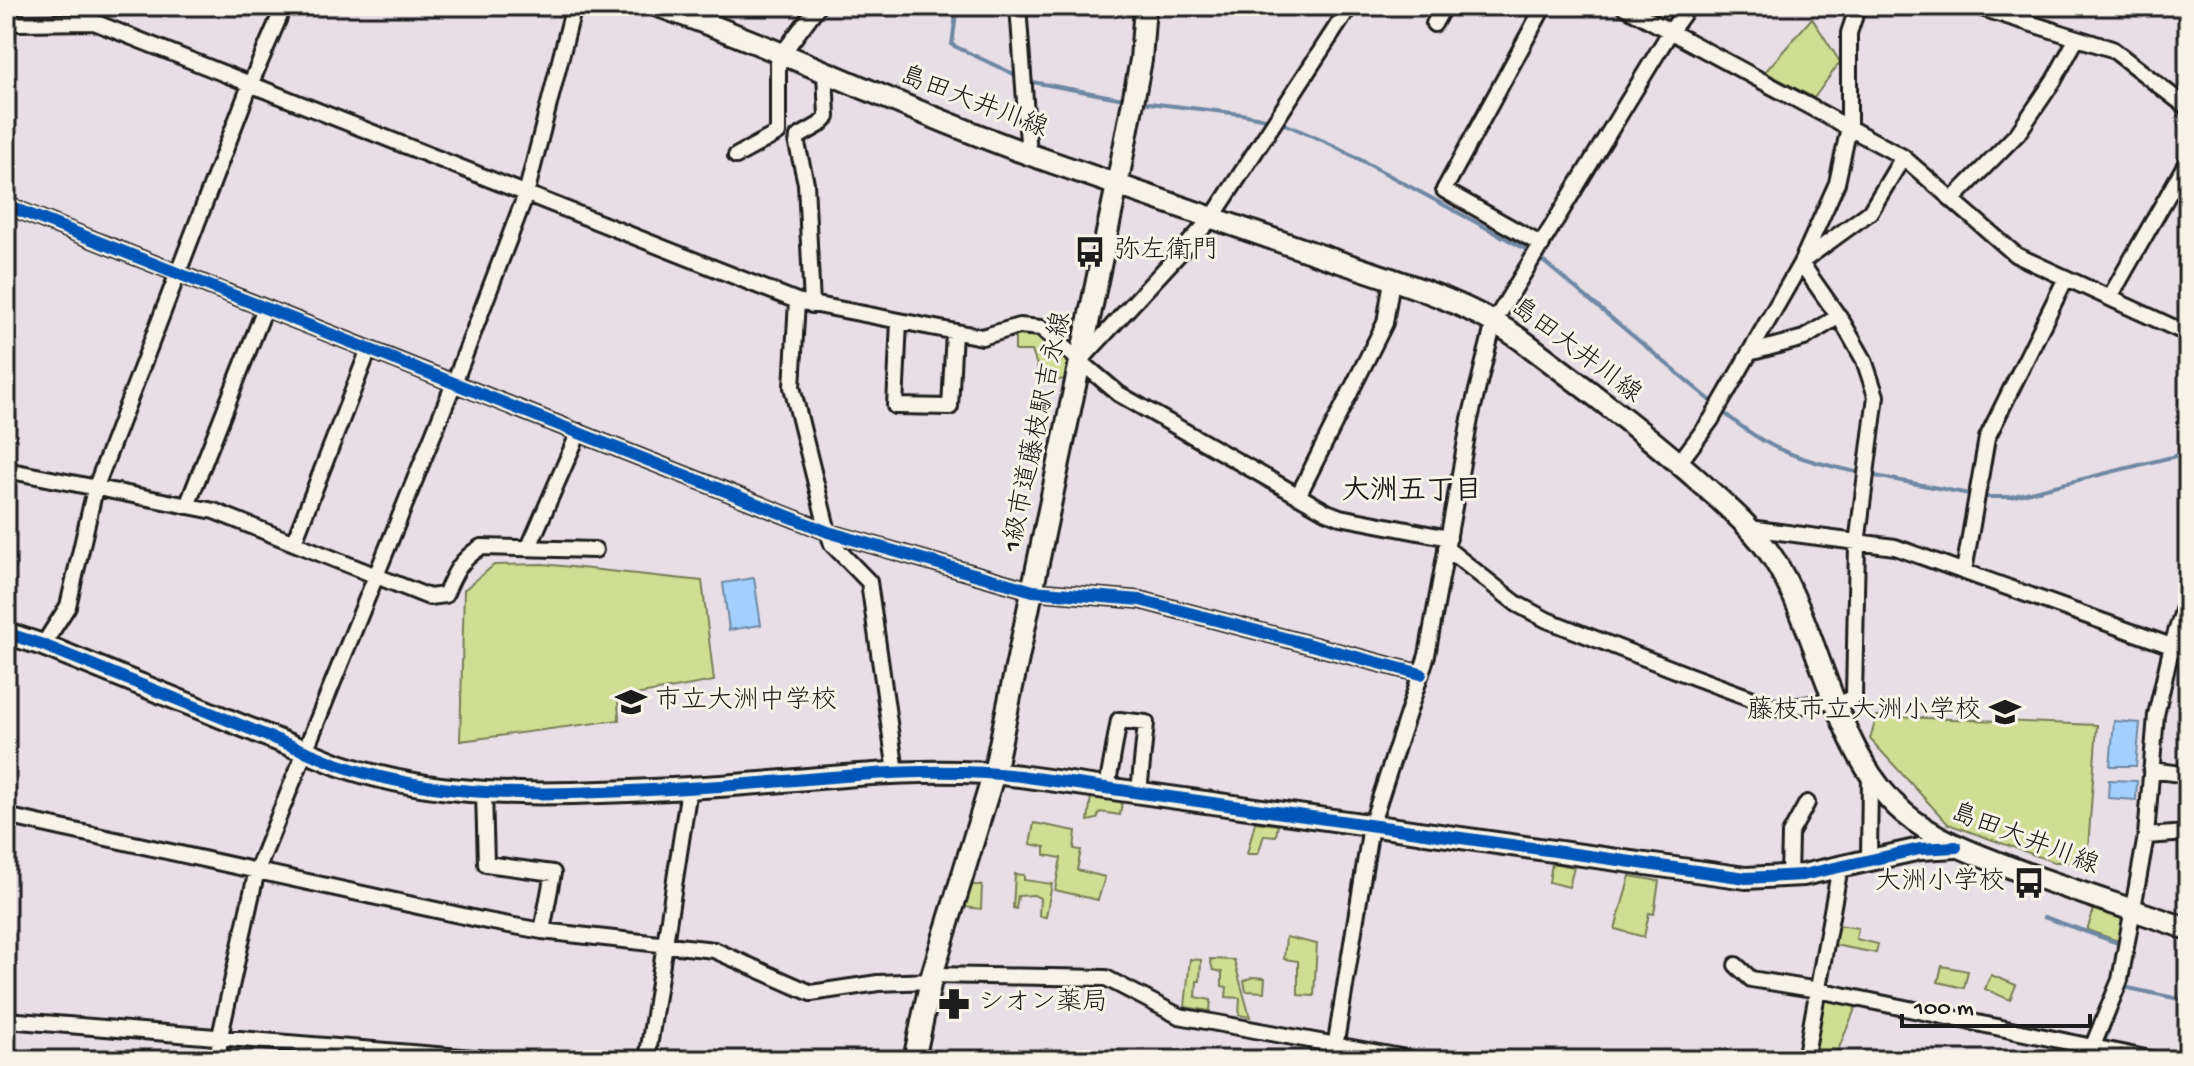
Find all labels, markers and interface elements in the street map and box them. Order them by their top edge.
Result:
street label: 島田大井川線 [895,60,1052,146]
bus stop icon: 弥左衛門 [1073,235,1107,269]
place label: 弥左衛門 [1114,236,1218,268]
street label: 島田大井川線 [1503,291,1648,411]
street label: 1級市道藤枝駅吉永線 [996,309,1080,556]
district label: 大洲五丁目 [1342,475,1482,509]
school or university icon: 市立大洲中学校 [614,685,648,719]
place label: 市立大洲中学校 [655,685,837,718]
place label: 藤枝市立大洲小学校 [1747,695,1981,728]
school or university icon: 藤枝市立大洲小学校 [1988,695,2022,729]
street label: 島田大井川線 [1946,797,2103,883]
bus stop icon: 大洲小学校 [2012,866,2046,900]
place label: 大洲小学校 [1875,867,2005,899]
scale bar [1902,978,2090,1028]
pharmacy icon: シオン薬局 [937,987,971,1021]
place label: シオン薬局 [978,988,1108,1020]
text: 100 m [1913,995,1974,1024]

